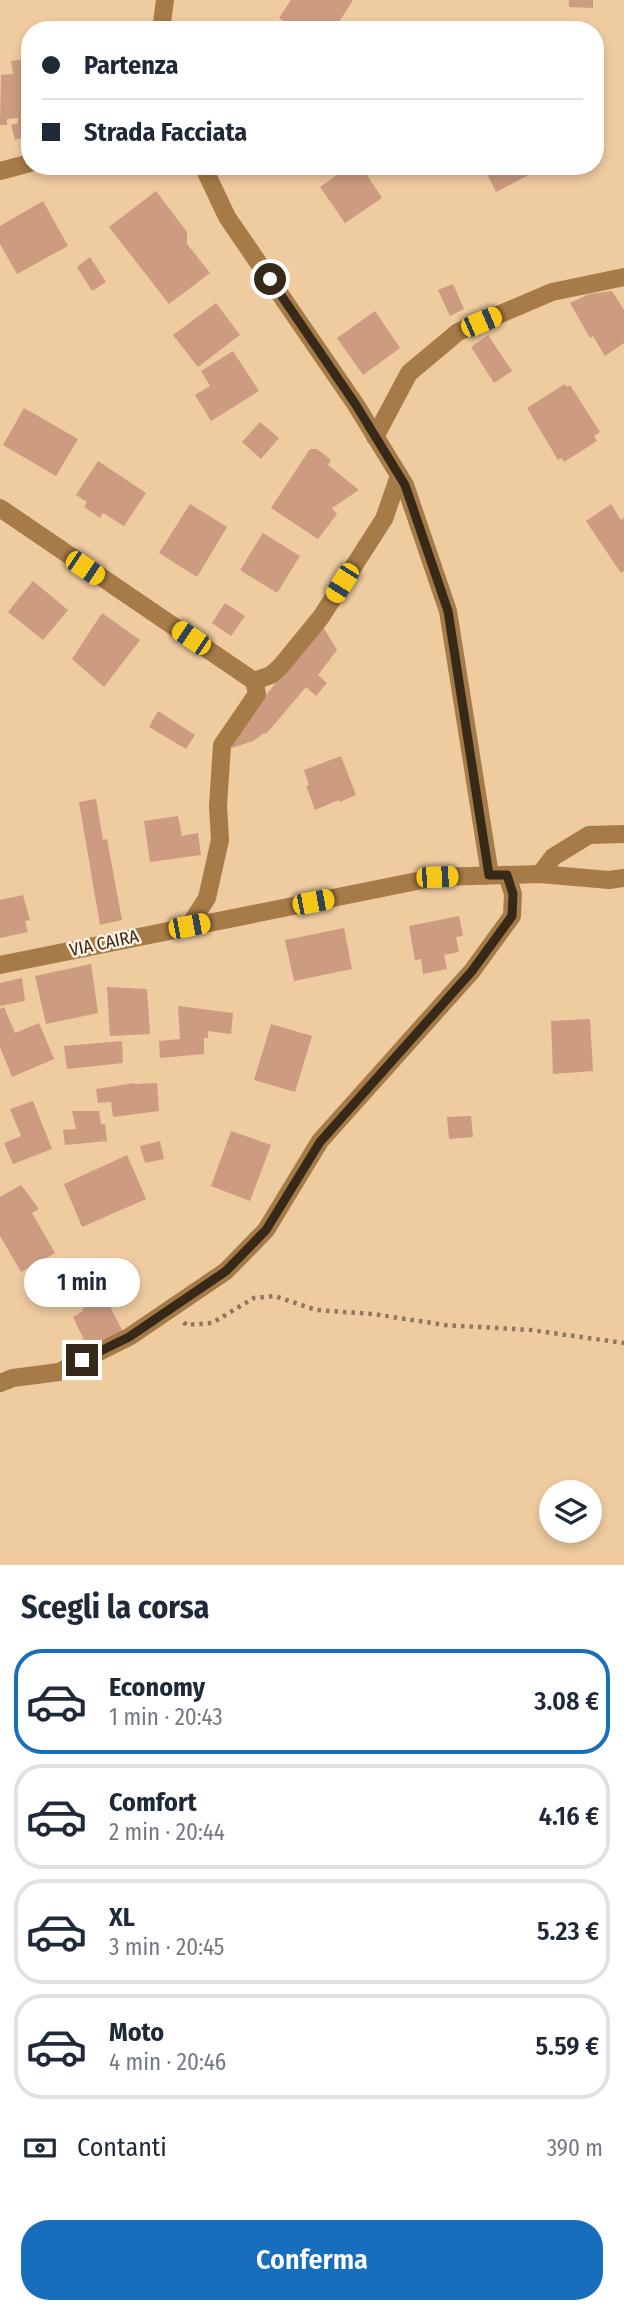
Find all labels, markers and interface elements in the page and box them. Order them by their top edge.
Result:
text: Partenza [84,50,178,81]
text: Strada Facciata [84,117,247,148]
route start [254,263,286,295]
car [458,304,505,340]
car [62,548,109,588]
car [322,560,363,606]
car [168,618,215,658]
car [416,866,459,888]
car [291,888,336,916]
car [167,912,212,940]
street label: VIA CAIRA [67,925,141,961]
callout: 1 min [24,1258,140,1308]
text: 1 min [57,1268,107,1296]
route end [66,1344,98,1376]
map controls [539,1480,602,1543]
button: layers [539,1480,602,1543]
text: Scegli la corsa [21,1588,209,1626]
icon: car [25,1670,88,1733]
text: Economy [109,1672,205,1703]
text: 3.08 € [534,1686,599,1717]
text: 1 min · 20:43 [109,1703,223,1731]
icon: car [25,1785,88,1848]
text: Comfort [109,1787,197,1818]
text: 4.16 € [539,1801,599,1832]
text: 2 min · 20:44 [109,1818,225,1846]
icon: car [25,1900,88,1963]
text: XL [109,1902,135,1933]
text: 5.23 € [537,1916,599,1947]
text: 3 min · 20:45 [109,1933,224,1961]
icon: car [25,2015,88,2078]
text: Moto [109,2017,164,2048]
text: 5.59 € [535,2031,599,2062]
text: 4 min · 20:46 [109,2048,226,2076]
icon: cash [21,2129,59,2167]
text: Contanti [77,2132,167,2163]
text: 390 m [547,2134,603,2162]
button: Conferma [21,2220,603,2300]

